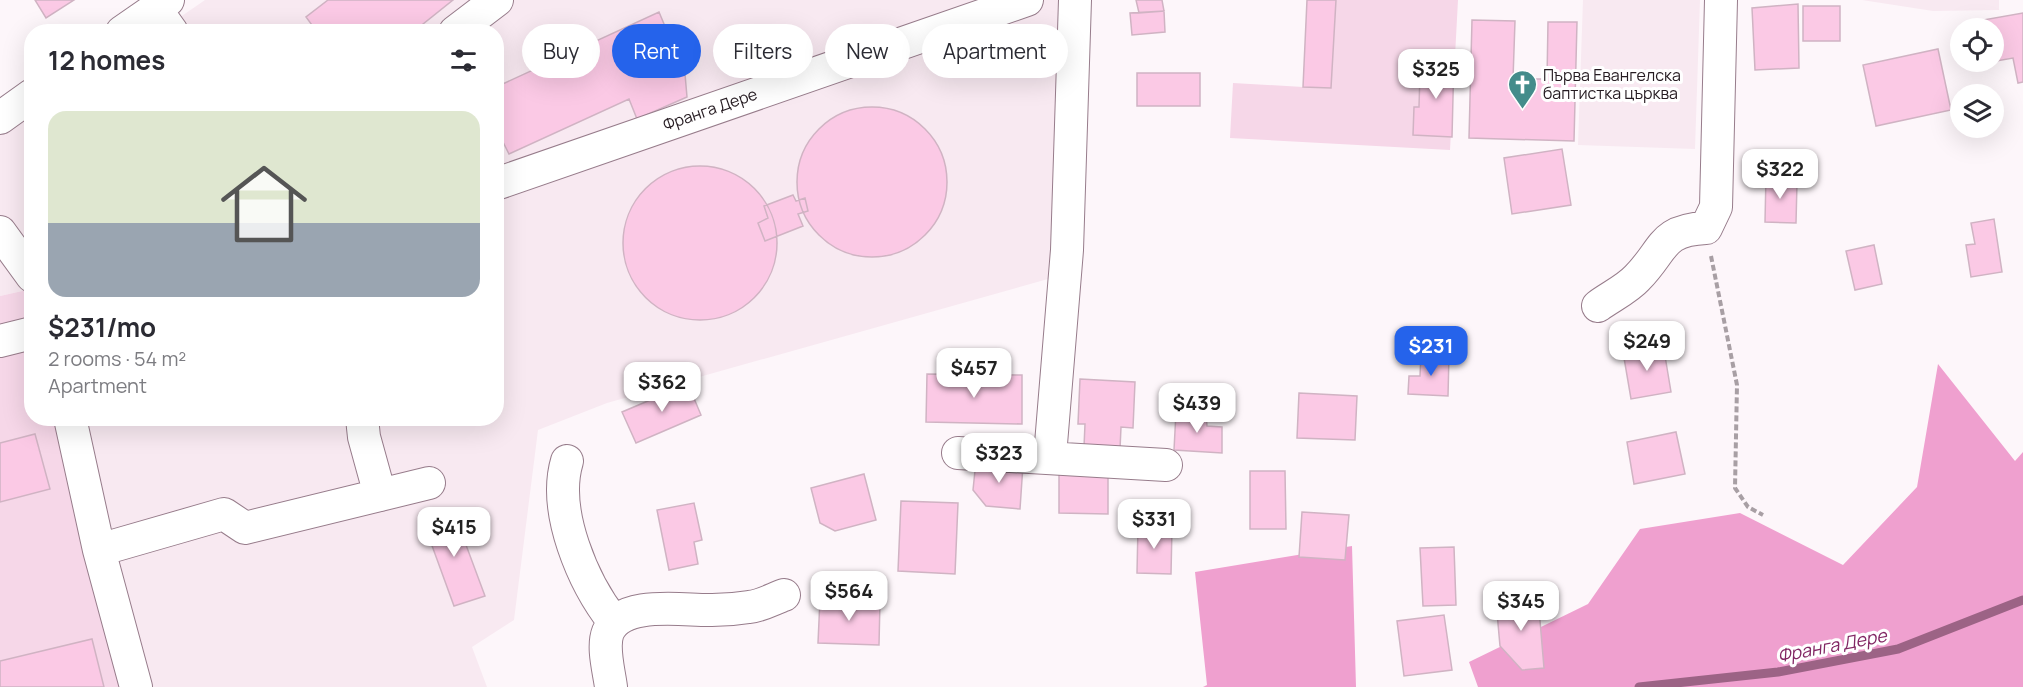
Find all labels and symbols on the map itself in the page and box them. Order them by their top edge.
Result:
pin: $325 [1400,49,1472,100]
place label: Първа Евангелска баптистка църква [1543,64,1681,104]
church icon: Първа Евангелска баптистка църква [1506,68,1538,110]
street label: Франга Дере [660,83,760,135]
pin: $322 [1744,149,1816,200]
pin: $249 [1611,321,1683,372]
pin: $231 [1395,326,1467,377]
pin: $457 [938,348,1010,399]
pin: $362 [626,362,698,413]
pin: $439 [1161,383,1233,434]
pin: $323 [963,433,1035,484]
pin: $331 [1118,499,1190,550]
pin: $415 [418,507,490,558]
pin: $564 [813,571,885,622]
pin: $345 [1485,581,1557,632]
water label: Франга Дере [1775,622,1890,667]

